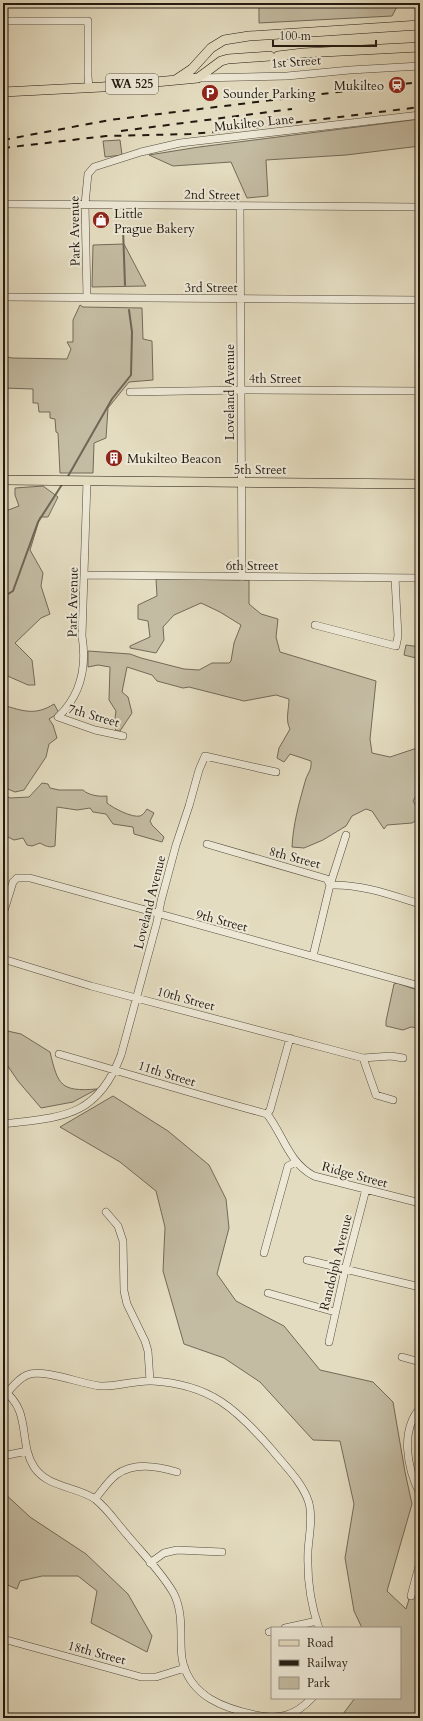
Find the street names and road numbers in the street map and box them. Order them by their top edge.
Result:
street label: 1st Street [271,51,322,73]
road number: WA 525 [106,74,158,94]
street label: Mukilteo Lane [213,110,295,136]
street label: 2nd Street [184,186,240,204]
street label: Park Avenue [65,195,85,266]
street label: 3rd Street [184,279,238,297]
street label: Loveland Avenue [221,344,239,440]
street label: 4th Street [249,370,301,388]
street label: 5th Street [234,461,286,479]
street label: 6th Street [226,557,278,575]
street label: Park Avenue [63,566,83,637]
street label: 7th Street [66,700,122,732]
street label: 8th Street [267,842,323,873]
street label: Loveland Avenue [130,853,170,951]
street label: 9th Street [194,905,250,936]
street label: 10th Street [155,983,217,1015]
street label: 11th Street [136,1057,198,1091]
street label: Ridge Street [320,1158,390,1192]
street label: Randolph Avenue [315,1212,357,1312]
street label: 18th Street [66,1637,128,1669]

